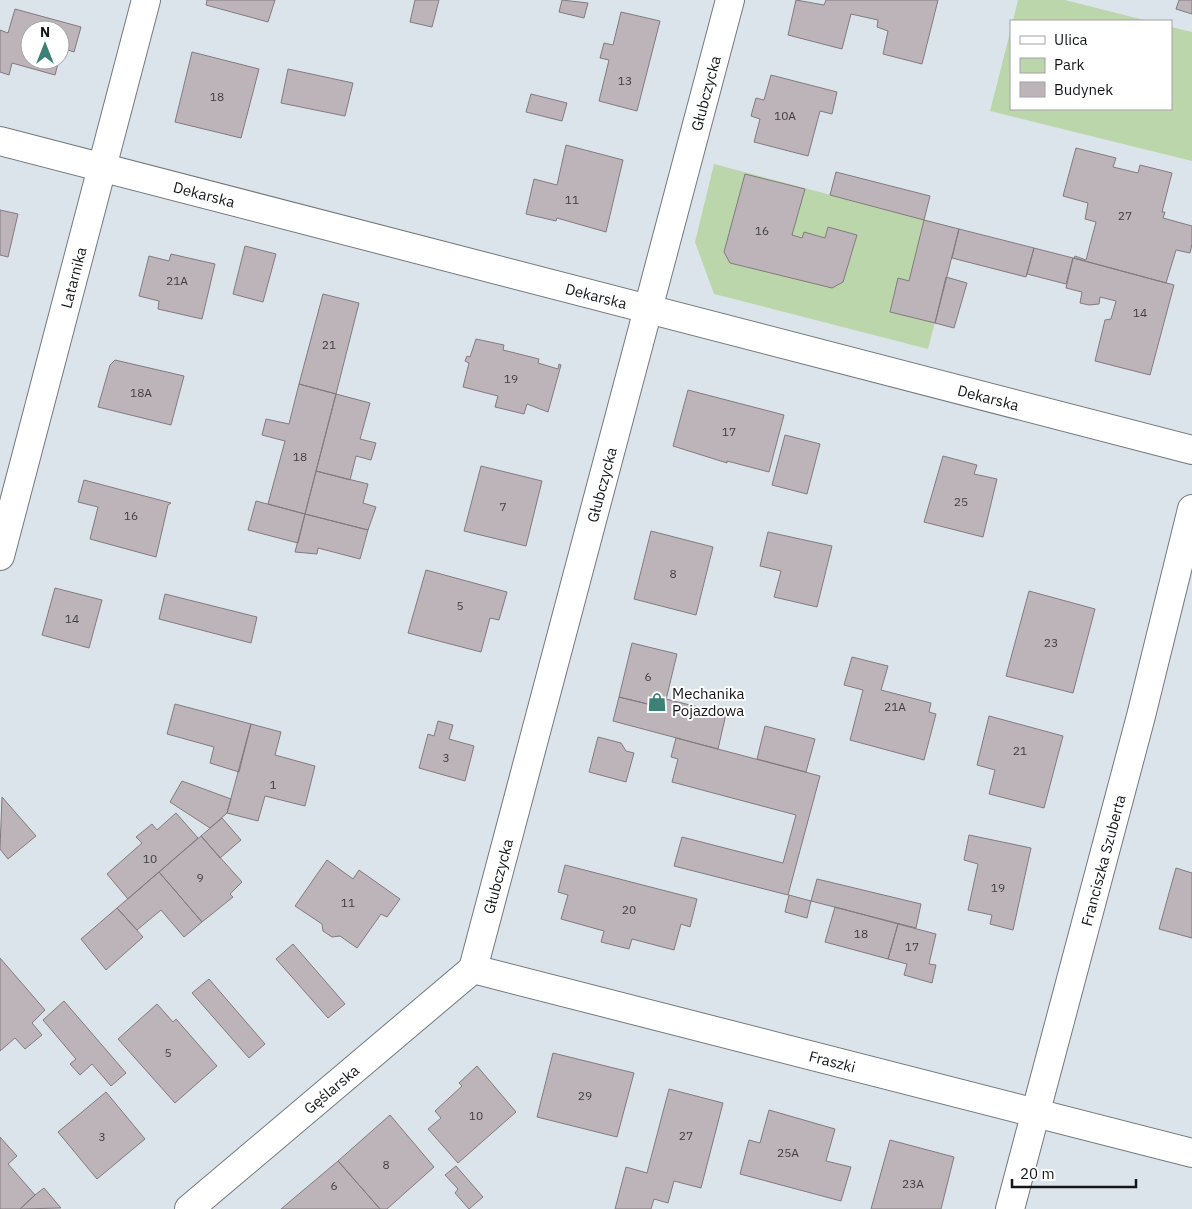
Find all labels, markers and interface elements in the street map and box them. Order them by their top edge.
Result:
north arrow [20,20,70,70]
legend [1010,20,1172,110]
text: N [40,23,50,41]
text: Ulica [1054,30,1088,49]
street label: Głubczycka [686,54,724,133]
text: Park [1054,55,1084,74]
house number: 13 [618,73,632,88]
text: Budynek [1054,80,1113,99]
house number: 18 [210,89,224,104]
house number: 10A [774,108,796,123]
street label: Dekarska [171,177,237,211]
house number: 11 [565,192,579,207]
house number: 27 [1118,208,1132,223]
house number: 16 [755,223,769,238]
street label: Latarnika [56,245,90,310]
house number: 21A [166,273,188,288]
street label: Dekarska [563,278,629,313]
house number: 14 [1133,305,1147,320]
house number: 21 [322,337,336,352]
house number: 19 [504,371,518,386]
street label: Dekarska [956,380,1021,414]
house number: 18A [130,385,152,400]
house number: 17 [722,424,736,439]
street label: Głubczycka [582,445,621,524]
house number: 18 [293,449,307,464]
house number: 25 [954,494,968,509]
house number: 7 [499,499,507,514]
house number: 16 [124,508,138,523]
house number: 8 [669,566,677,581]
house number: 5 [456,598,464,613]
house number: 14 [65,611,79,626]
house number: 23 [1044,635,1058,650]
house number: 6 [644,669,652,684]
place label: Mechanika Pojazdowa [672,684,745,720]
shop icon: Mechanika Pojazdowa [646,691,668,713]
house number: 21A [884,699,906,714]
house number: 21 [1013,743,1027,758]
house number: 3 [442,750,450,765]
house number: 1 [269,777,277,792]
street label: Franciszka Szuberta [1076,792,1129,928]
street label: Głubczycka [479,836,517,916]
house number: 10 [143,851,157,866]
house number: 9 [196,870,204,885]
house number: 19 [991,880,1005,895]
house number: 11 [341,895,355,910]
house number: 20 [622,902,636,917]
house number: 18 [854,926,868,941]
house number: 17 [905,939,919,954]
house number: 5 [164,1045,172,1060]
street label: Fraszki [807,1046,858,1076]
street label: Gęślarska [299,1060,363,1118]
house number: 29 [578,1088,592,1103]
house number: 10 [469,1108,483,1123]
house number: 27 [679,1128,693,1143]
house number: 3 [98,1129,106,1144]
house number: 25A [777,1145,799,1160]
scale bar [1012,1156,1136,1188]
house number: 8 [382,1157,390,1172]
text: 20 m [1020,1164,1055,1183]
house number: 23A [902,1176,924,1191]
house number: 6 [330,1178,338,1193]

